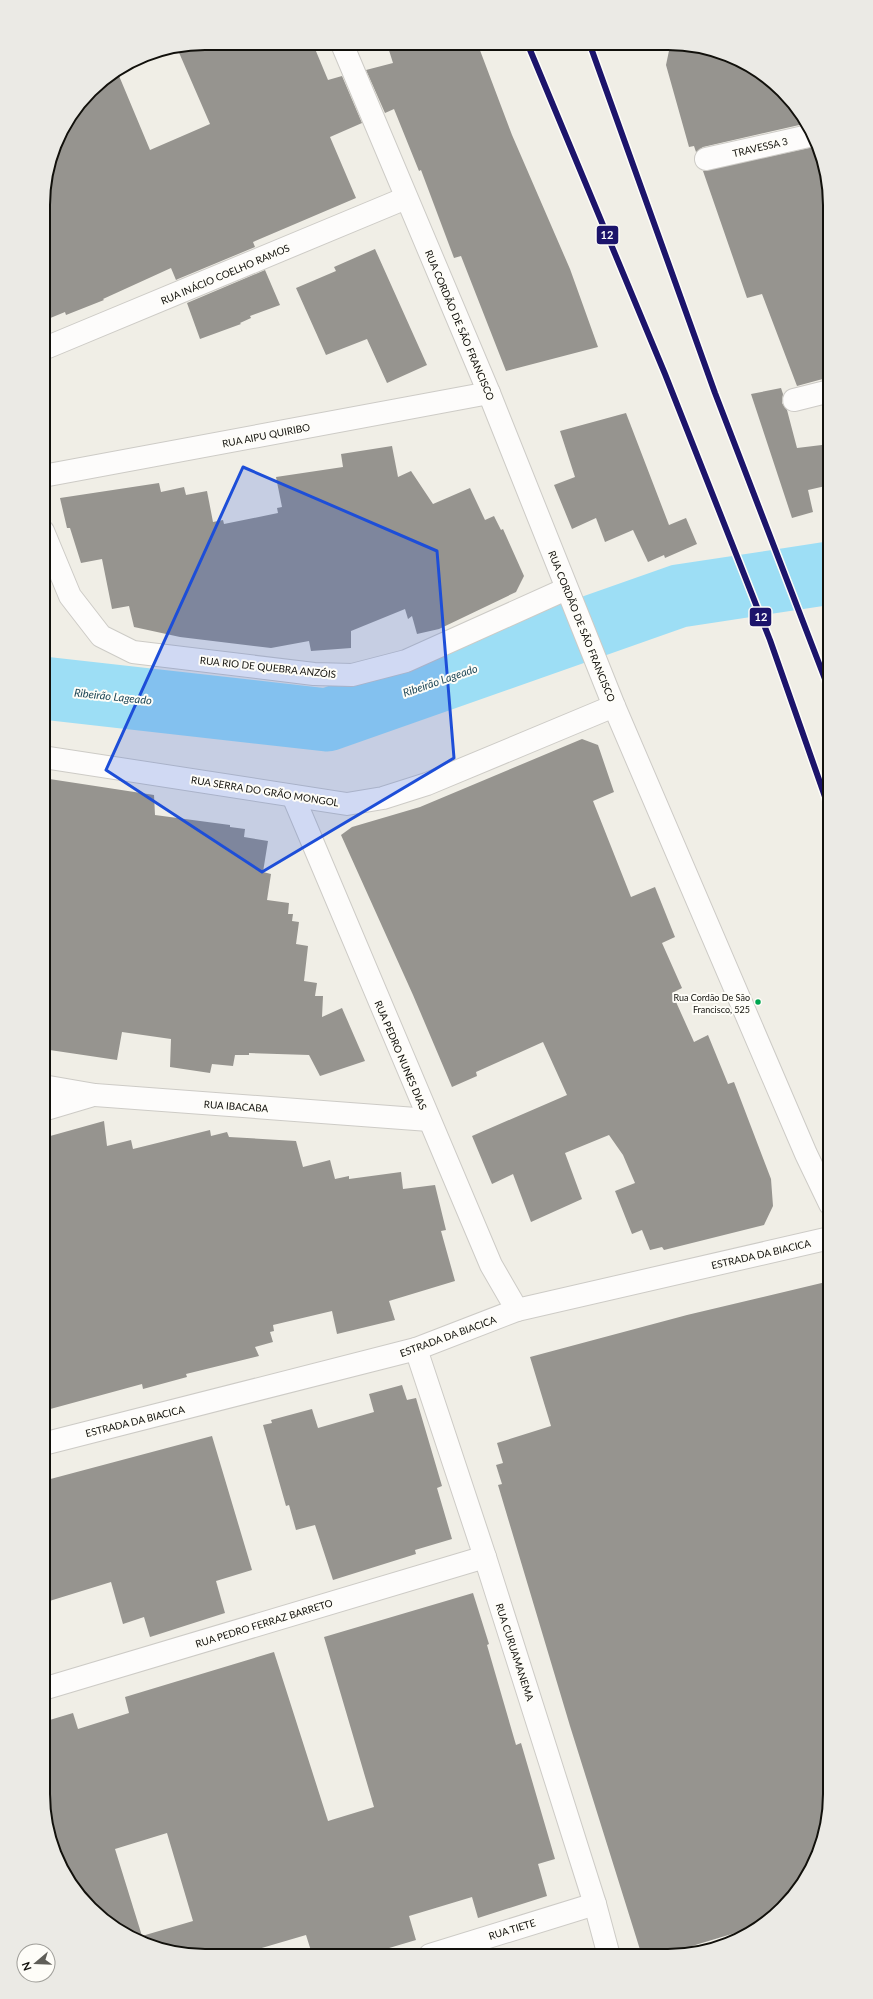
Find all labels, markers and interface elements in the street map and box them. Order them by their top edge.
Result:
street label: TRAVESSA 3 [731,135,789,159]
line badge: 12 [596,225,619,245]
text: 12 [601,228,613,241]
street label: RUA INÁCIO COELHO RAMOS [159,241,291,307]
street label: RUA CORDÃO DE SÃO FRANCISCO [423,248,497,402]
street label: RUA AIPU QUIRIBO [221,421,311,449]
street label: RUA CORDÃO DE SÃO FRANCISCO [546,549,618,703]
line badge: 12 [749,607,772,627]
text: 12 [755,610,767,623]
street label: RUA RIO DE QUEBRA ANZÓIS [199,654,337,680]
water label: Ribeirão Lageado [401,661,479,699]
water label: Ribeirão Lageado [73,685,153,707]
street label: RUA SERRA DO GRÃO MONGOL [190,773,340,809]
place label: Rua Cordão De São Francisco, 525 [673,992,750,1015]
marker: Rua Cordão De São Francisco, 525 [753,997,763,1007]
street label: RUA PEDRO NUNES DIAS [373,999,429,1111]
street label: RUA IBACABA [203,1098,269,1114]
street label: ESTRADA DA BIACICA [710,1237,812,1271]
street label: ESTRADA DA BIACICA [398,1313,498,1359]
street label: ESTRADA DA BIACICA [84,1403,186,1439]
street label: RUA PEDRO FERRAZ BARRETO [194,1596,334,1650]
street label: RUA CURUAMANEMA [494,1602,537,1703]
street label: RUA TIETE [487,1916,537,1942]
north arrow [16,1943,56,1983]
text: N [19,1960,34,1973]

